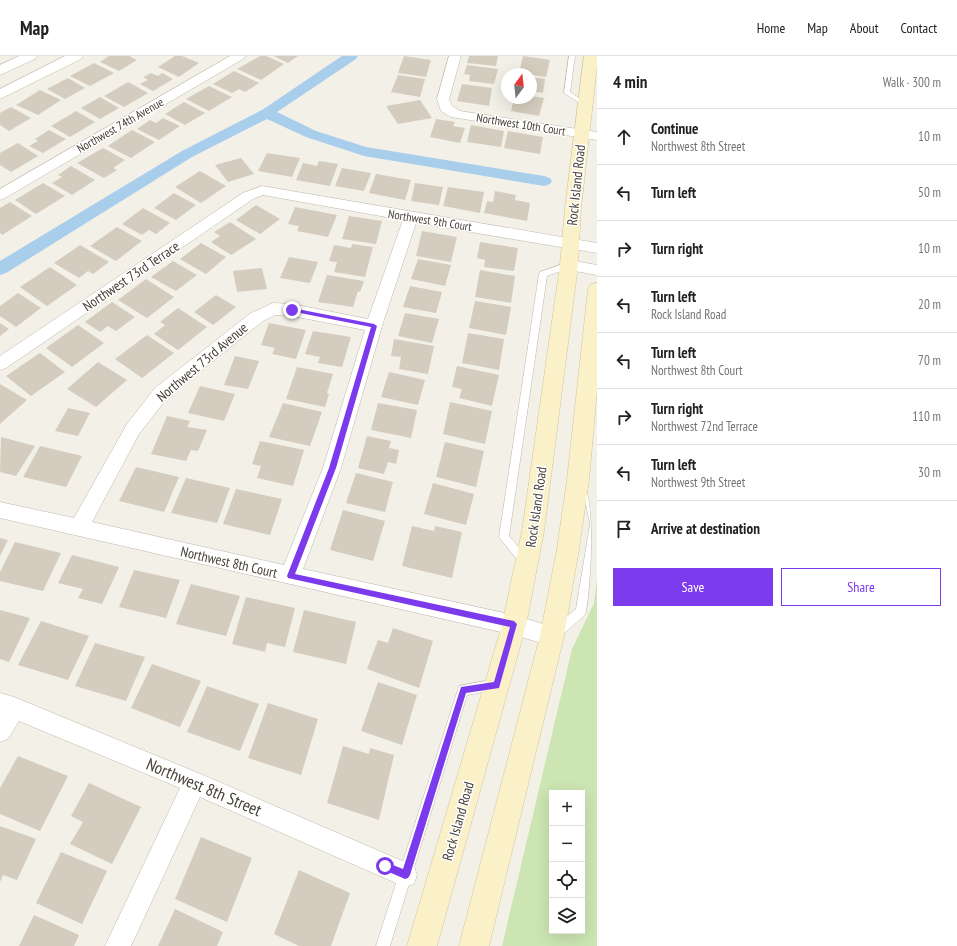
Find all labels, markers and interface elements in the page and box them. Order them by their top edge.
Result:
text: Map [20,16,49,40]
text: Home [757,19,785,37]
text: Map [807,19,828,37]
text: About [850,19,879,37]
text: Contact [901,19,937,37]
north arrow [501,68,537,104]
text: 4 min [613,71,647,93]
text: Walk · 300 m [883,74,941,91]
street label: Northwest 74th Avenue [74,94,166,156]
street label: Northwest 10th Court [475,110,567,139]
text: Continue [651,119,698,138]
icon: ahead [613,126,635,148]
text: 10 m [918,128,941,145]
text: Northwest 8th Street [651,138,745,155]
street label: Rock Island Road [563,144,589,226]
icon: left [613,182,635,204]
text: Turn left [651,183,696,202]
text: 50 m [918,184,941,201]
street label: Northwest 9th Court [387,206,474,234]
street label: Northwest 73rd Terrace [79,237,183,315]
icon: right [613,238,635,260]
text: Turn right [651,239,703,258]
text: 10 m [918,240,941,257]
text: Turn left [651,287,696,306]
icon: left [613,294,635,316]
text: 20 m [918,296,941,313]
route end [283,301,301,319]
text: Rock Island Road [651,306,726,323]
street label: Northwest 73rd Avenue [153,318,252,405]
text: Turn left [651,343,696,362]
icon: left [613,350,635,372]
text: 70 m [918,352,941,369]
text: Northwest 8th Court [651,362,743,379]
text: Turn right [651,399,703,418]
icon: right [613,406,635,428]
text: 110 m [912,408,941,425]
text: Northwest 72nd Terrace [651,418,758,435]
text: Turn left [651,455,696,474]
icon: left [613,462,635,484]
text: 30 m [918,464,941,481]
street label: Rock Island Road [521,466,551,548]
text: Northwest 9th Street [651,474,745,491]
icon: arrive [613,518,635,540]
text: Arrive at destination [651,519,760,538]
street label: Northwest 8th Court [179,542,279,582]
button: Save [613,568,773,606]
button: Share [781,568,941,606]
street label: Northwest 8th Street [143,753,265,821]
street label: Rock Island Road [438,779,478,863]
map controls [549,790,585,934]
button: + [549,790,585,826]
button: − [549,826,585,862]
route start [376,857,394,875]
button: locate [549,862,585,898]
button: layers [549,898,585,934]

